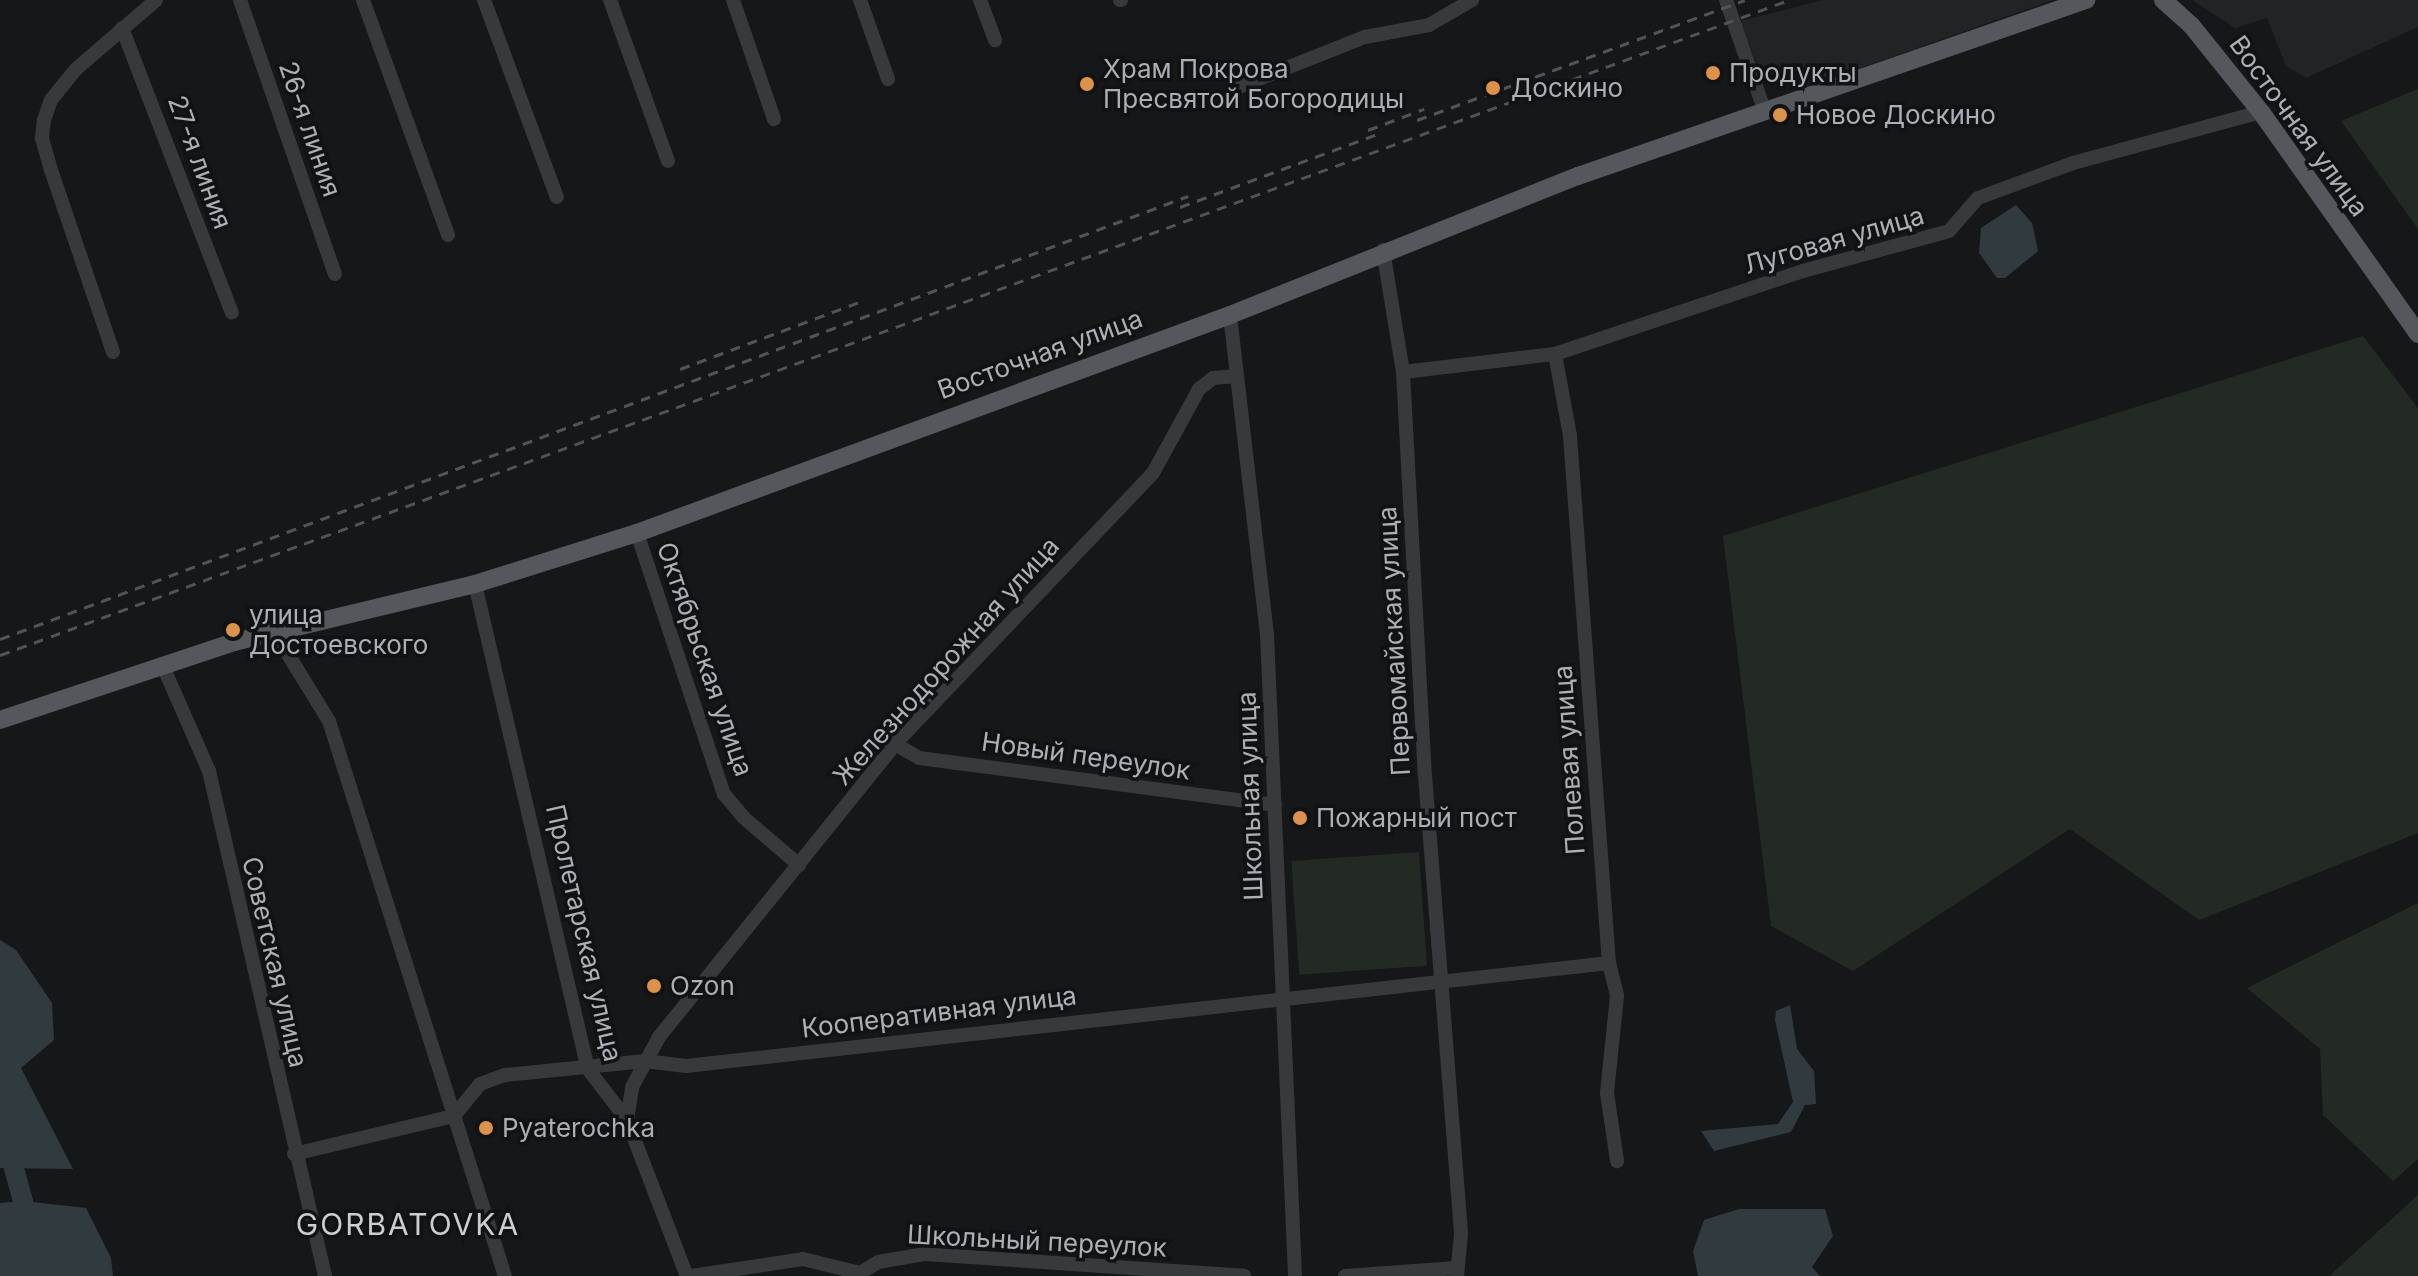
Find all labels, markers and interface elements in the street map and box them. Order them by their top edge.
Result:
street label: Восточная улица [2223,30,2375,222]
place label: Храм Покрова Пресвятой Богородицы [1103,53,1404,114]
street label: 26-я линия [272,57,348,201]
place label: Продукты [1729,57,1857,89]
marker: Продукты [1704,64,1722,82]
place label: Доскино [1511,72,1623,104]
marker: Храм Покрова Пресвятой Богородицы [1078,75,1096,93]
marker: Доскино [1482,77,1504,99]
street label: 27-я линия [161,91,239,233]
place label: Новое Доскино [1796,99,1996,131]
marker: Новое Доскино [1771,106,1789,124]
street label: Луговая улица [1741,199,1927,281]
street label: Восточная улица [933,302,1147,406]
street label: Первомайская улица [1371,505,1417,777]
street label: Железнодорожная улица [826,531,1066,791]
street label: Октябрьская улица [650,538,760,780]
place label: улица Достоевского [249,599,428,660]
marker: улица Достоевского [224,621,242,639]
street label: Полевая улица [1547,664,1591,856]
street label: Школьная улица [1231,691,1269,901]
street label: Новый переулок [980,726,1192,786]
street label: Пролетарская улица [539,801,629,1065]
place label: Пожарный пост [1316,802,1517,834]
marker: Пожарный пост [1291,809,1309,827]
street label: Советская улица [236,854,314,1070]
place label: Ozon [670,970,735,1002]
marker: Ozon [645,977,663,995]
street label: Кооперативная улица [800,980,1078,1044]
place label: Pyaterochka [502,1112,655,1144]
marker: Pyaterochka [477,1119,495,1137]
district label: GORBATOVKA [296,1206,520,1242]
street label: Школьный переулок [906,1219,1168,1263]

